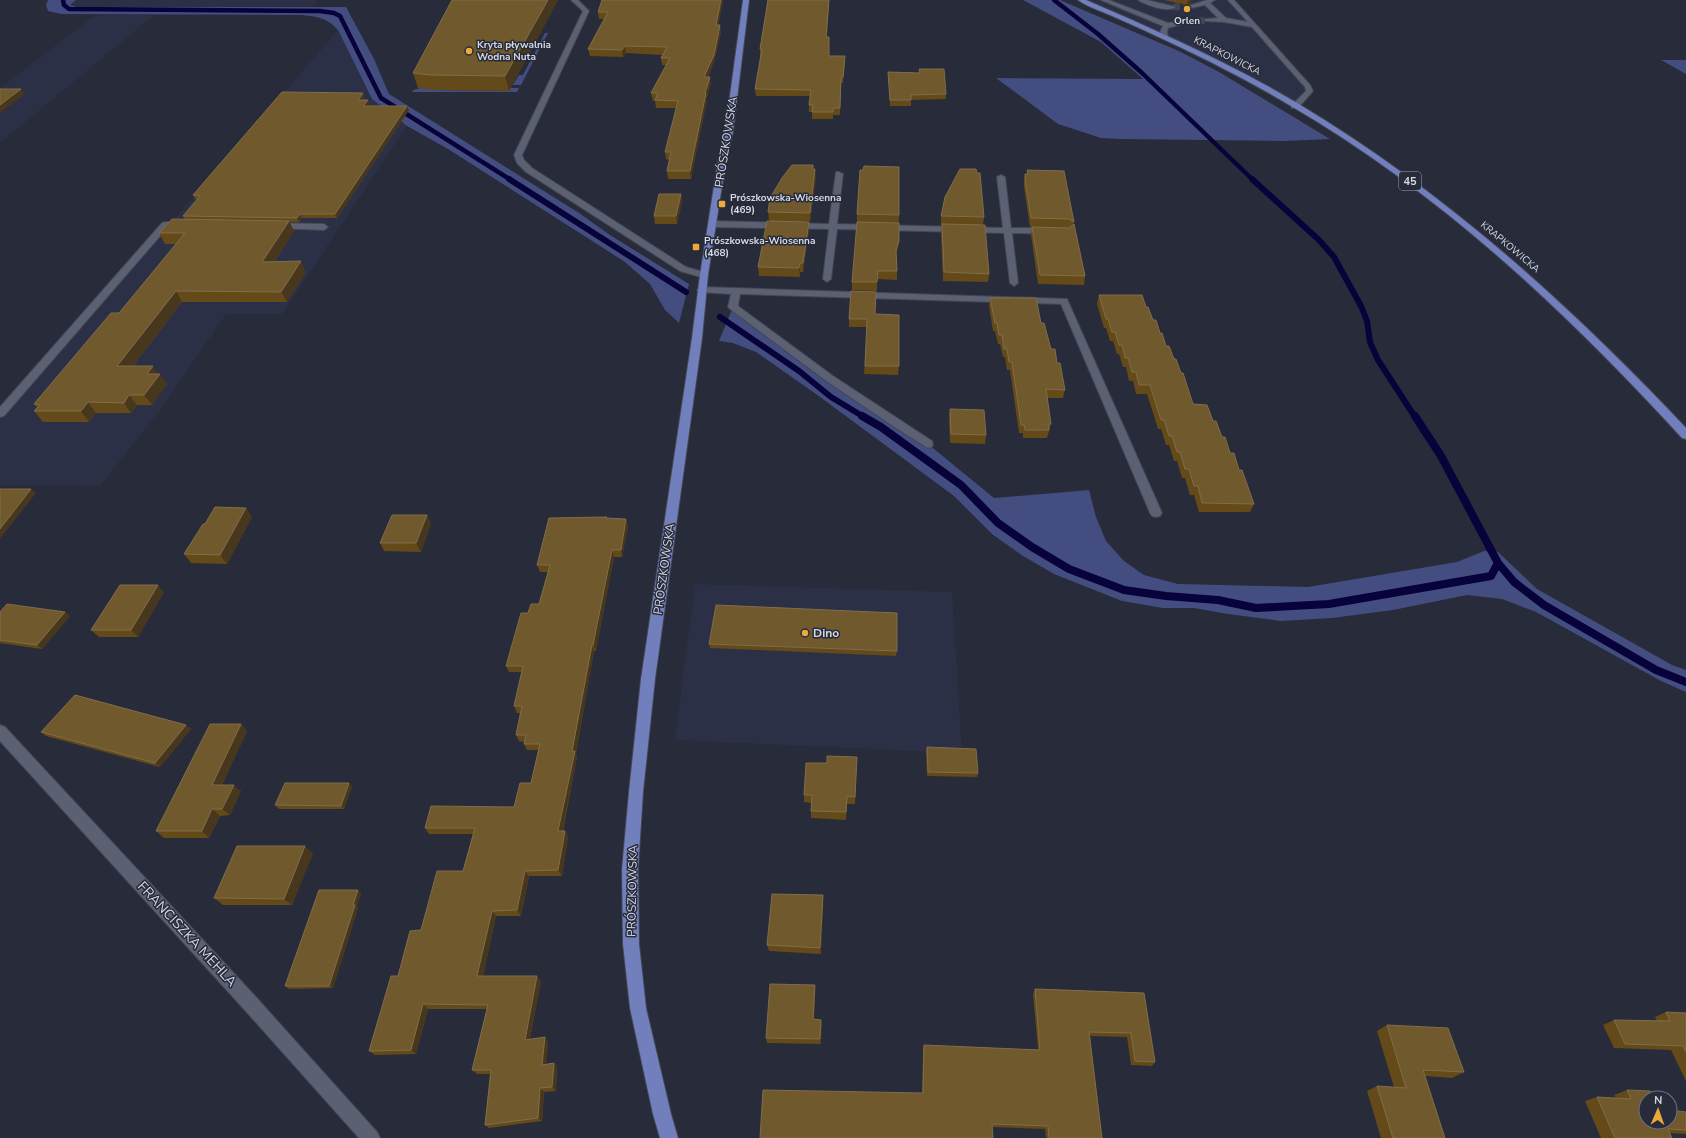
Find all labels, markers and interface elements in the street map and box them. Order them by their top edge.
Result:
marker: Orlen [1182,4,1192,14]
place label: Orlen [1174,14,1200,28]
street label: KRAPKOWICKA [1191,33,1264,79]
place label: Kryta pływalnia Wodna Nuta [477,38,551,64]
marker: Kryta pływalnia Wodna Nuta [464,46,474,56]
street label: PRÓSZKOWSKA [711,95,741,189]
road number: 45 [1399,172,1421,190]
place label: Prószkowska-Wiosenna (469) [730,191,841,217]
marker: Prószkowska-Wiosenna (469) [717,199,727,209]
street label: KRAPKOWICKA [1477,218,1543,276]
place label: Prószkowska-Wiosenna (468) [704,234,815,260]
marker: Prószkowska-Wiosenna (468) [691,242,701,252]
street label: PRÓSZKOWSKA [650,522,678,616]
place label: Dino [813,625,839,641]
marker: Dino [800,628,810,638]
street label: PRÓSZKOWSKA [623,845,641,937]
street label: FRANCISZKA MEHLA [133,877,241,991]
north arrow [1638,1090,1678,1130]
text: N [1654,1093,1663,1108]

